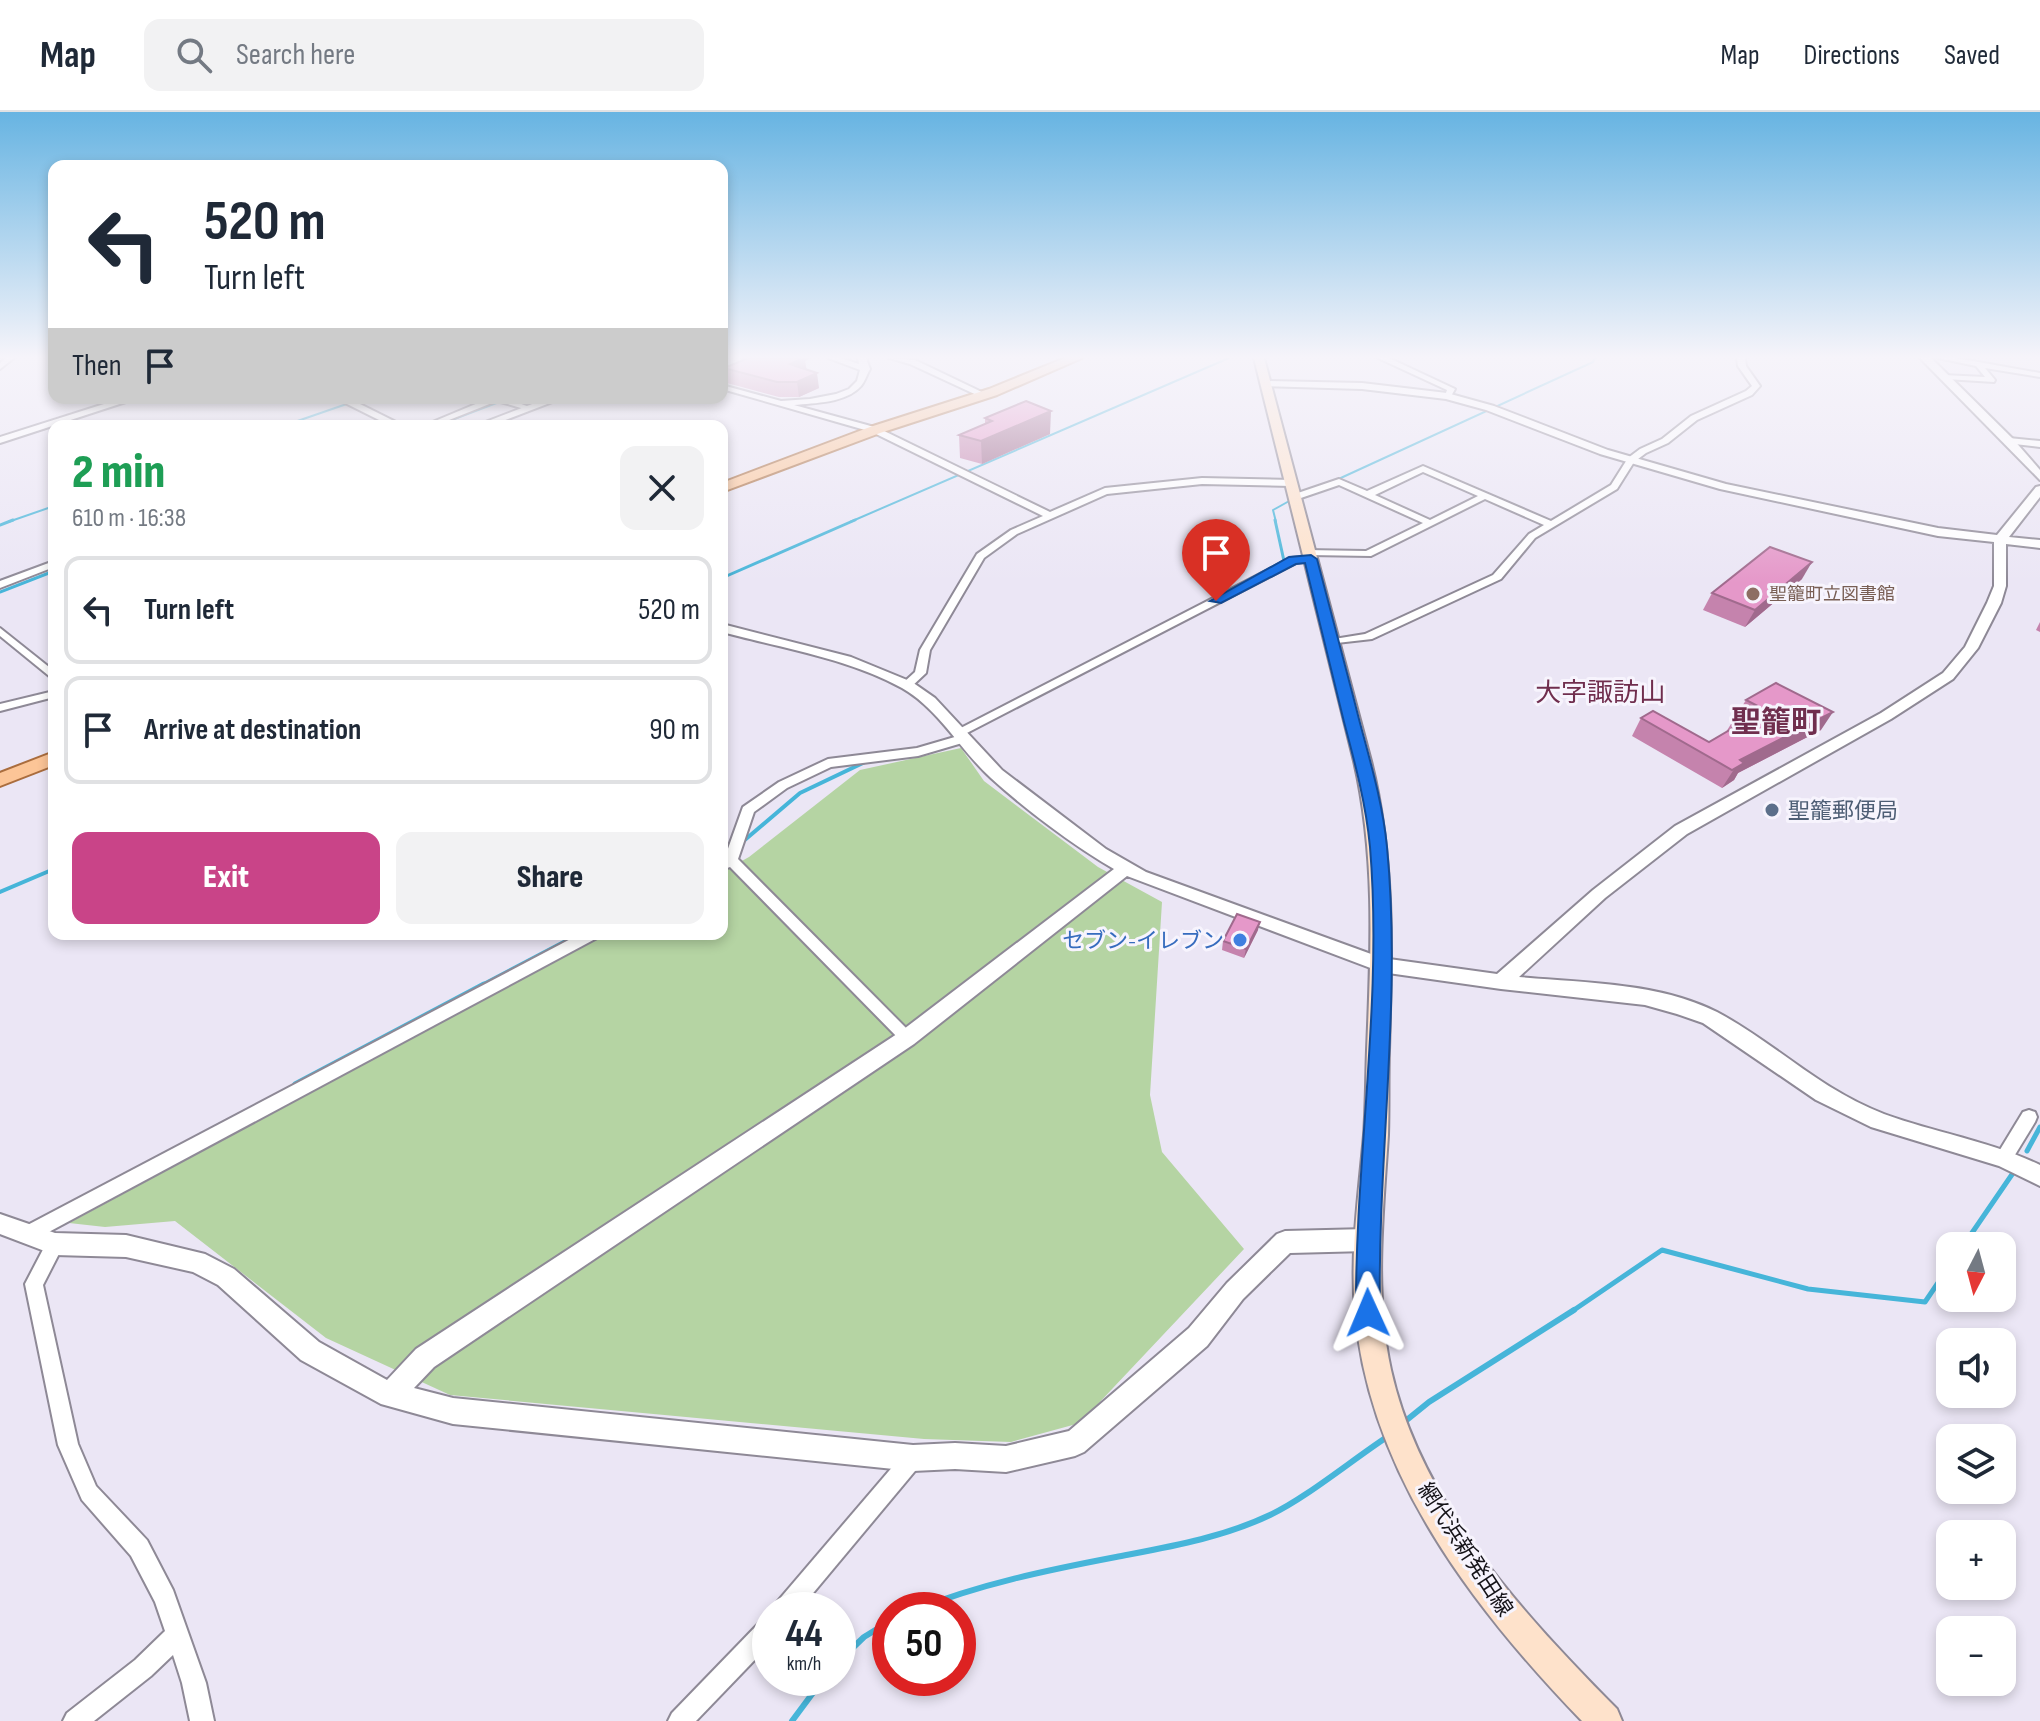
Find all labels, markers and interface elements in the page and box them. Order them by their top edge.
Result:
search box [144,19,704,91]
text: Map [40,33,96,78]
icon: search [172,33,216,77]
text: Search here [236,37,355,73]
text: Map [1721,39,1760,72]
text: Directions [1804,39,1900,72]
text: Saved [1944,39,2000,72]
text: 520 m [204,189,326,256]
icon: left [72,192,176,296]
text: Turn left [204,257,305,300]
icon: arrive [138,344,182,388]
text: Then [72,348,122,384]
text: 2 min [72,444,165,501]
button: close [620,446,704,530]
text: 610 m · 16:38 [72,503,186,534]
pin [1182,519,1250,601]
icon: arrive [1194,531,1238,575]
place label: 聖籠町立図書館 [1769,584,1895,605]
marker: 聖籠町立図書館 [1744,585,1762,603]
icon: left [76,588,120,632]
text: Turn left [144,592,234,628]
text: 520 m [638,592,700,628]
district label: 大字諏訪山 [1535,678,1665,709]
district label: 聖籠町 [1731,705,1821,741]
icon: arrive [76,708,120,752]
text: Arrive at destination [144,712,361,748]
text: 90 m [649,712,700,748]
place label: 聖籠郵便局 [1788,798,1898,825]
marker: 聖籠郵便局 [1763,801,1781,819]
button: Exit [72,832,380,924]
button: Share [396,832,704,924]
place label: セブン-イレブン [1062,928,1224,955]
marker: セブン-イレブン [1231,931,1249,949]
north arrow [1936,1232,2016,1312]
map controls [1936,1232,2016,1696]
position arrow [1326,1271,1410,1355]
button: sound [1936,1328,2016,1408]
button: layers [1936,1424,2016,1504]
street label: 網代浜新発田線 [1411,1478,1518,1622]
button: + [1936,1520,2016,1600]
speed limit sign: 50 [872,1592,976,1696]
text: 44 [785,1610,823,1658]
button: − [1936,1616,2016,1696]
text: km/h [787,1652,821,1676]

